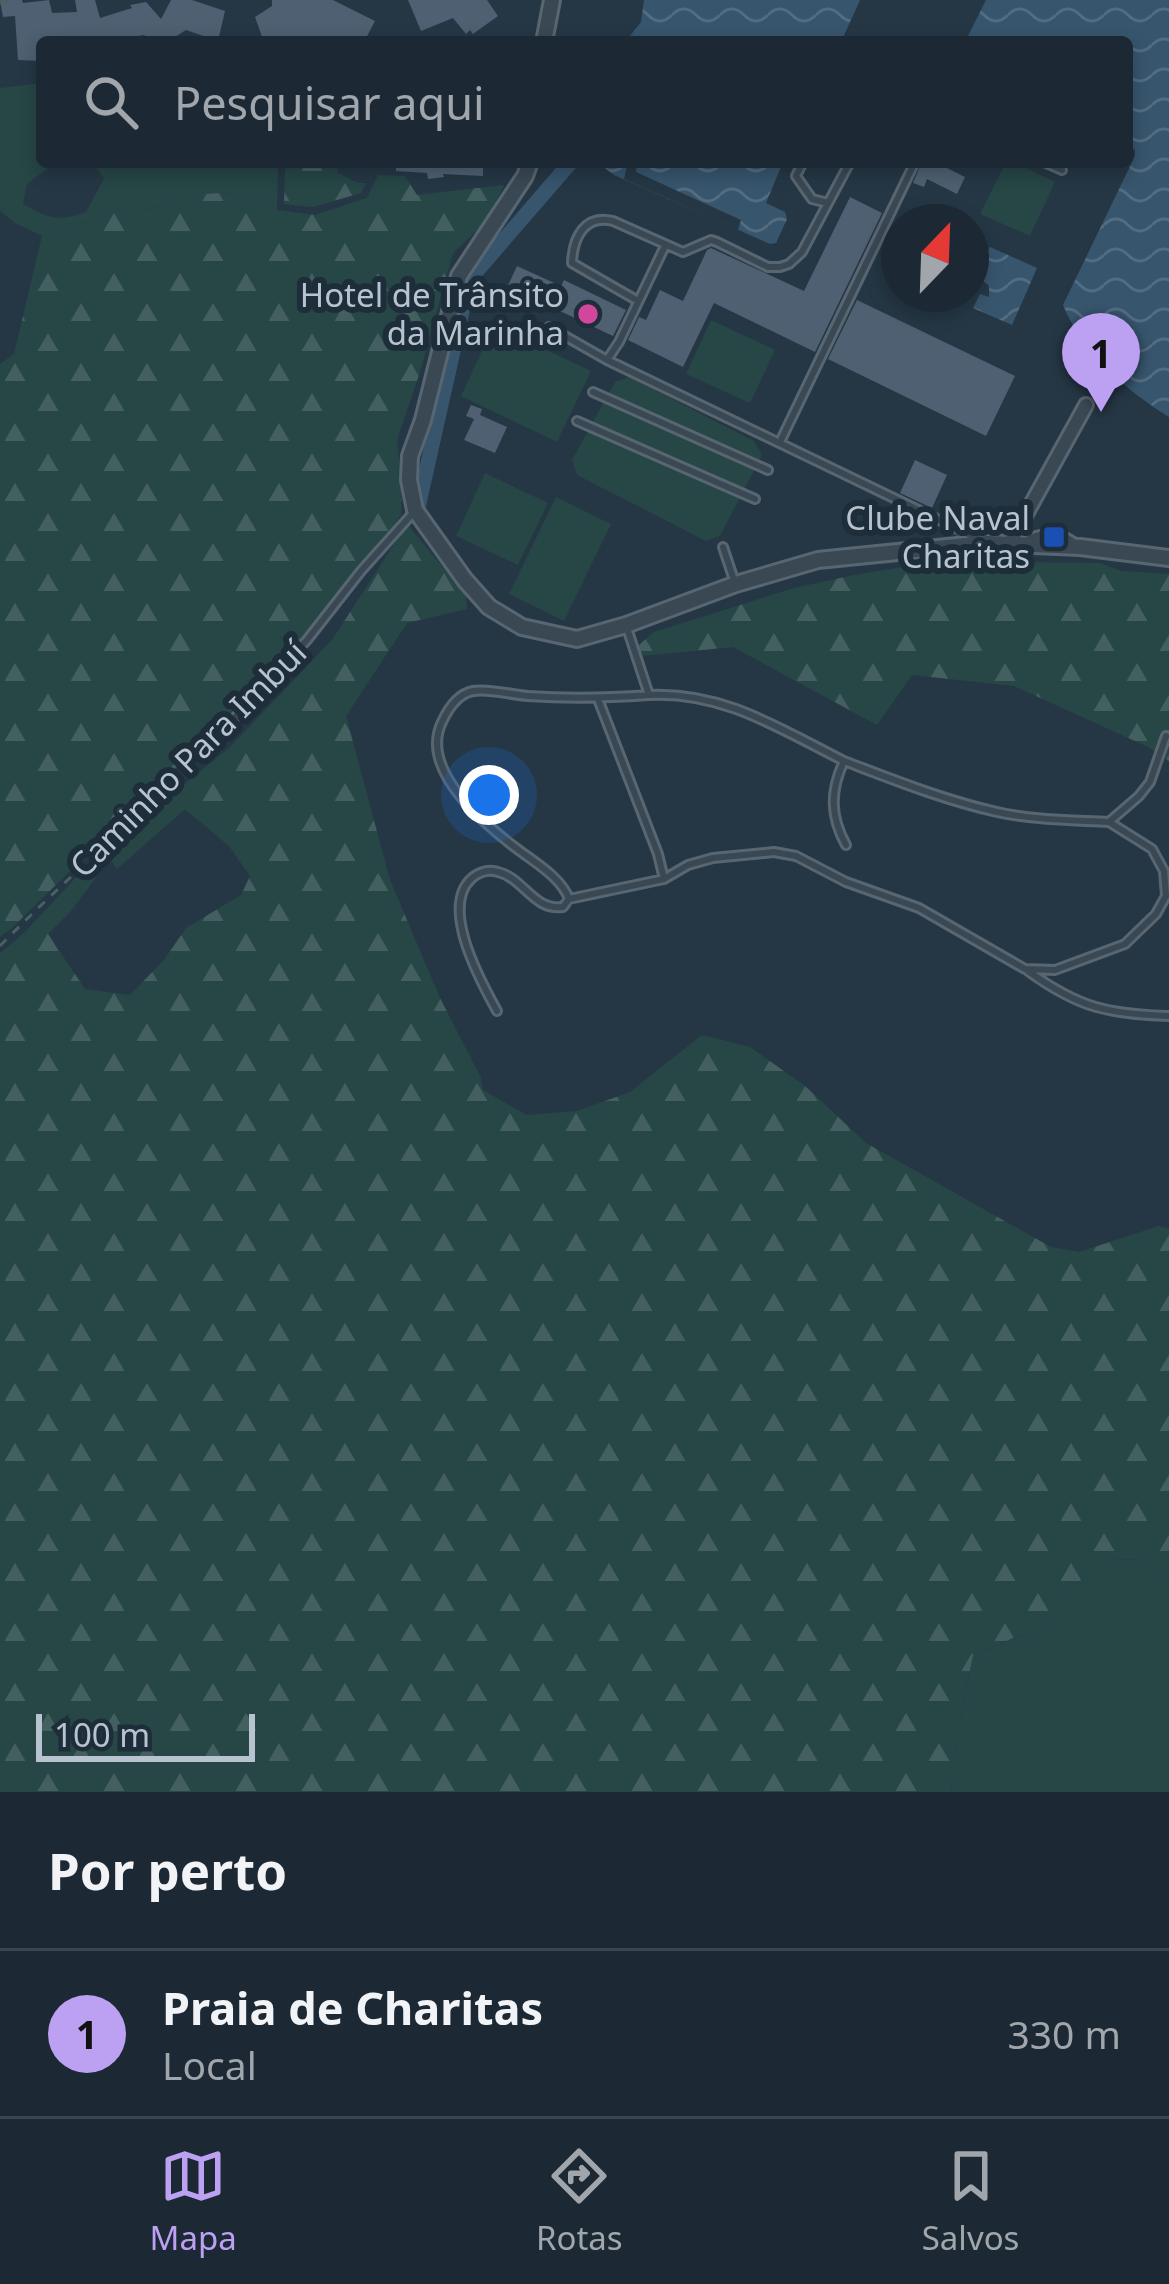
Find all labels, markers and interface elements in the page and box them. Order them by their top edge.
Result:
search box [36,36,1133,168]
icon: search [78,69,144,135]
text: Pesquisar aqui [174,72,485,133]
north arrow [881,204,989,312]
place label: Hotel de Trânsito da Marinha [300,272,564,355]
marker: Hotel de Trânsito da Marinha [575,301,601,327]
pin: 1 [1062,313,1140,412]
place label: Clube Naval Charitas [845,495,1030,578]
marker: Clube Naval Charitas [1041,524,1067,550]
street label: Caminho Para Imbuí [59,629,317,887]
your location [459,765,519,825]
scale bar [36,1708,255,1761]
text: 100 m [54,1712,150,1757]
text: Por perto [48,1835,287,1905]
text: Praia de Charitas [162,1977,543,2038]
text: 1 [76,2007,98,2060]
text: 330 m [1007,2007,1121,2060]
text: Local [162,2038,257,2091]
tab: Mapa [150,2143,237,2260]
tab: Rotas [536,2143,623,2260]
tab: Salvos [922,2143,1019,2260]

